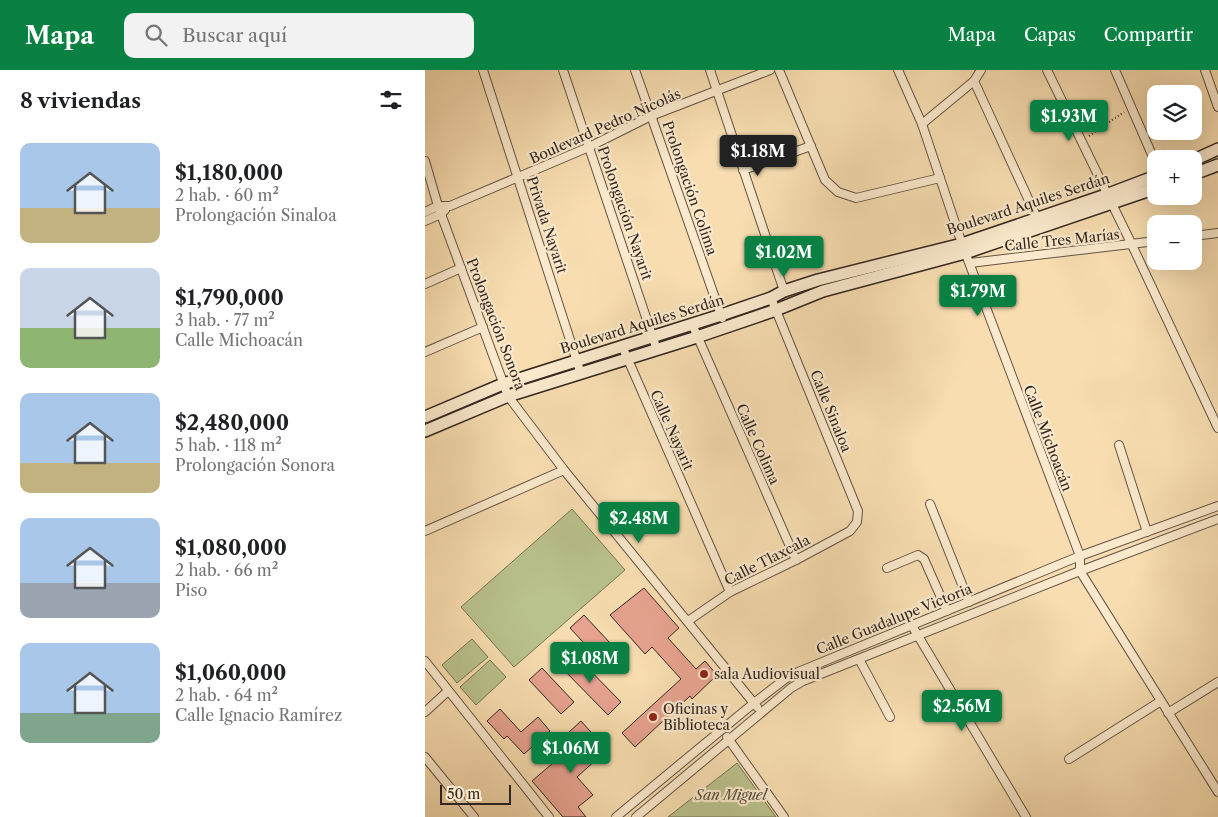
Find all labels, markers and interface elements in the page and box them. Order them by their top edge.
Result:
search box [124,13,474,58]
text: Mapa [25,21,94,50]
icon: search [142,21,170,49]
text: Buscar aquí [182,24,287,47]
text: Mapa [948,24,996,46]
text: Capas [1024,24,1076,46]
text: Compartir [1104,24,1193,46]
street label: Boulevard Pedro Nicolás [527,84,683,168]
map controls [1147,85,1202,270]
button: layers [1147,85,1202,140]
icon: filters [377,86,405,114]
text: 8 viviendas [20,88,141,113]
pin: $1.93M [1028,100,1110,142]
text: $1.93M [1041,106,1097,126]
street label: Prolongación Colima [659,119,722,258]
pin: $1.18M [717,134,799,177]
text: $1.18M [731,141,785,161]
street label: Prolongación Nayarit [594,144,656,282]
button: + [1147,150,1202,205]
text: $1,180,000 [175,160,283,185]
icon: home [60,163,120,223]
street label: Boulevard Aquiles Serdán [944,169,1112,239]
street label: Privada Nayarit [523,174,571,276]
text: 2 hab. · 60 m² [175,185,279,205]
text: Prolongación Sinaloa [175,205,337,225]
button: − [1147,215,1202,270]
street label: Calle Tres Marías [1003,225,1121,255]
pin: $1.02M [743,236,825,278]
text: $1.02M [755,242,813,262]
street label: Prolongación Sonora [463,255,530,393]
pin: $1.79M [937,274,1019,317]
text: $1.79M [950,281,1006,301]
text: $1,790,000 [175,285,284,310]
icon: home [60,288,120,348]
street label: Boulevard Aquiles Serdán [558,290,726,358]
text: 3 hab. · 77 m² [175,310,275,330]
text: Calle Michoacán [175,330,303,350]
street label: Calle Sinaloa [806,367,856,455]
street label: Calle Michoacán [1020,382,1077,494]
street label: Calle Nayarit [646,387,698,473]
street label: Calle Colima [732,401,784,488]
text: $2,480,000 [175,410,289,435]
icon: home [60,413,120,473]
text: 5 hab. · 118 m² [175,435,282,455]
text: Prolongación Sonora [175,455,335,475]
pin: $2.48M [598,502,680,544]
text: $2.48M [609,508,669,528]
street label: Calle Tlaxcala [721,530,813,589]
text: $1,080,000 [175,535,287,560]
icon: home [60,538,120,598]
text: 2 hab. · 66 m² [175,560,278,580]
street label: Calle Guadalupe Victoria [813,579,975,659]
text: Piso [175,580,207,600]
pin: $1.08M [549,642,631,684]
text: $1.08M [561,648,619,668]
text: $1,060,000 [175,660,286,685]
icon: home [60,663,120,723]
place label: sala Audiovisual [714,665,820,683]
marker: sala Audiovisual [698,668,710,680]
text: 2 hab. · 64 m² [175,685,278,705]
pin: $2.56M [921,690,1003,732]
text: $2.56M [933,696,991,716]
place label: Oficinas y Biblioteca [663,700,731,734]
text: Calle Ignacio Ramírez [175,705,342,725]
marker: Oficinas y Biblioteca [647,711,659,723]
pin: $1.06M [530,732,612,774]
text: $1.06M [542,738,600,758]
scale bar [440,782,511,805]
text: 50 m [447,785,480,803]
park label: San Miguel [694,786,768,804]

